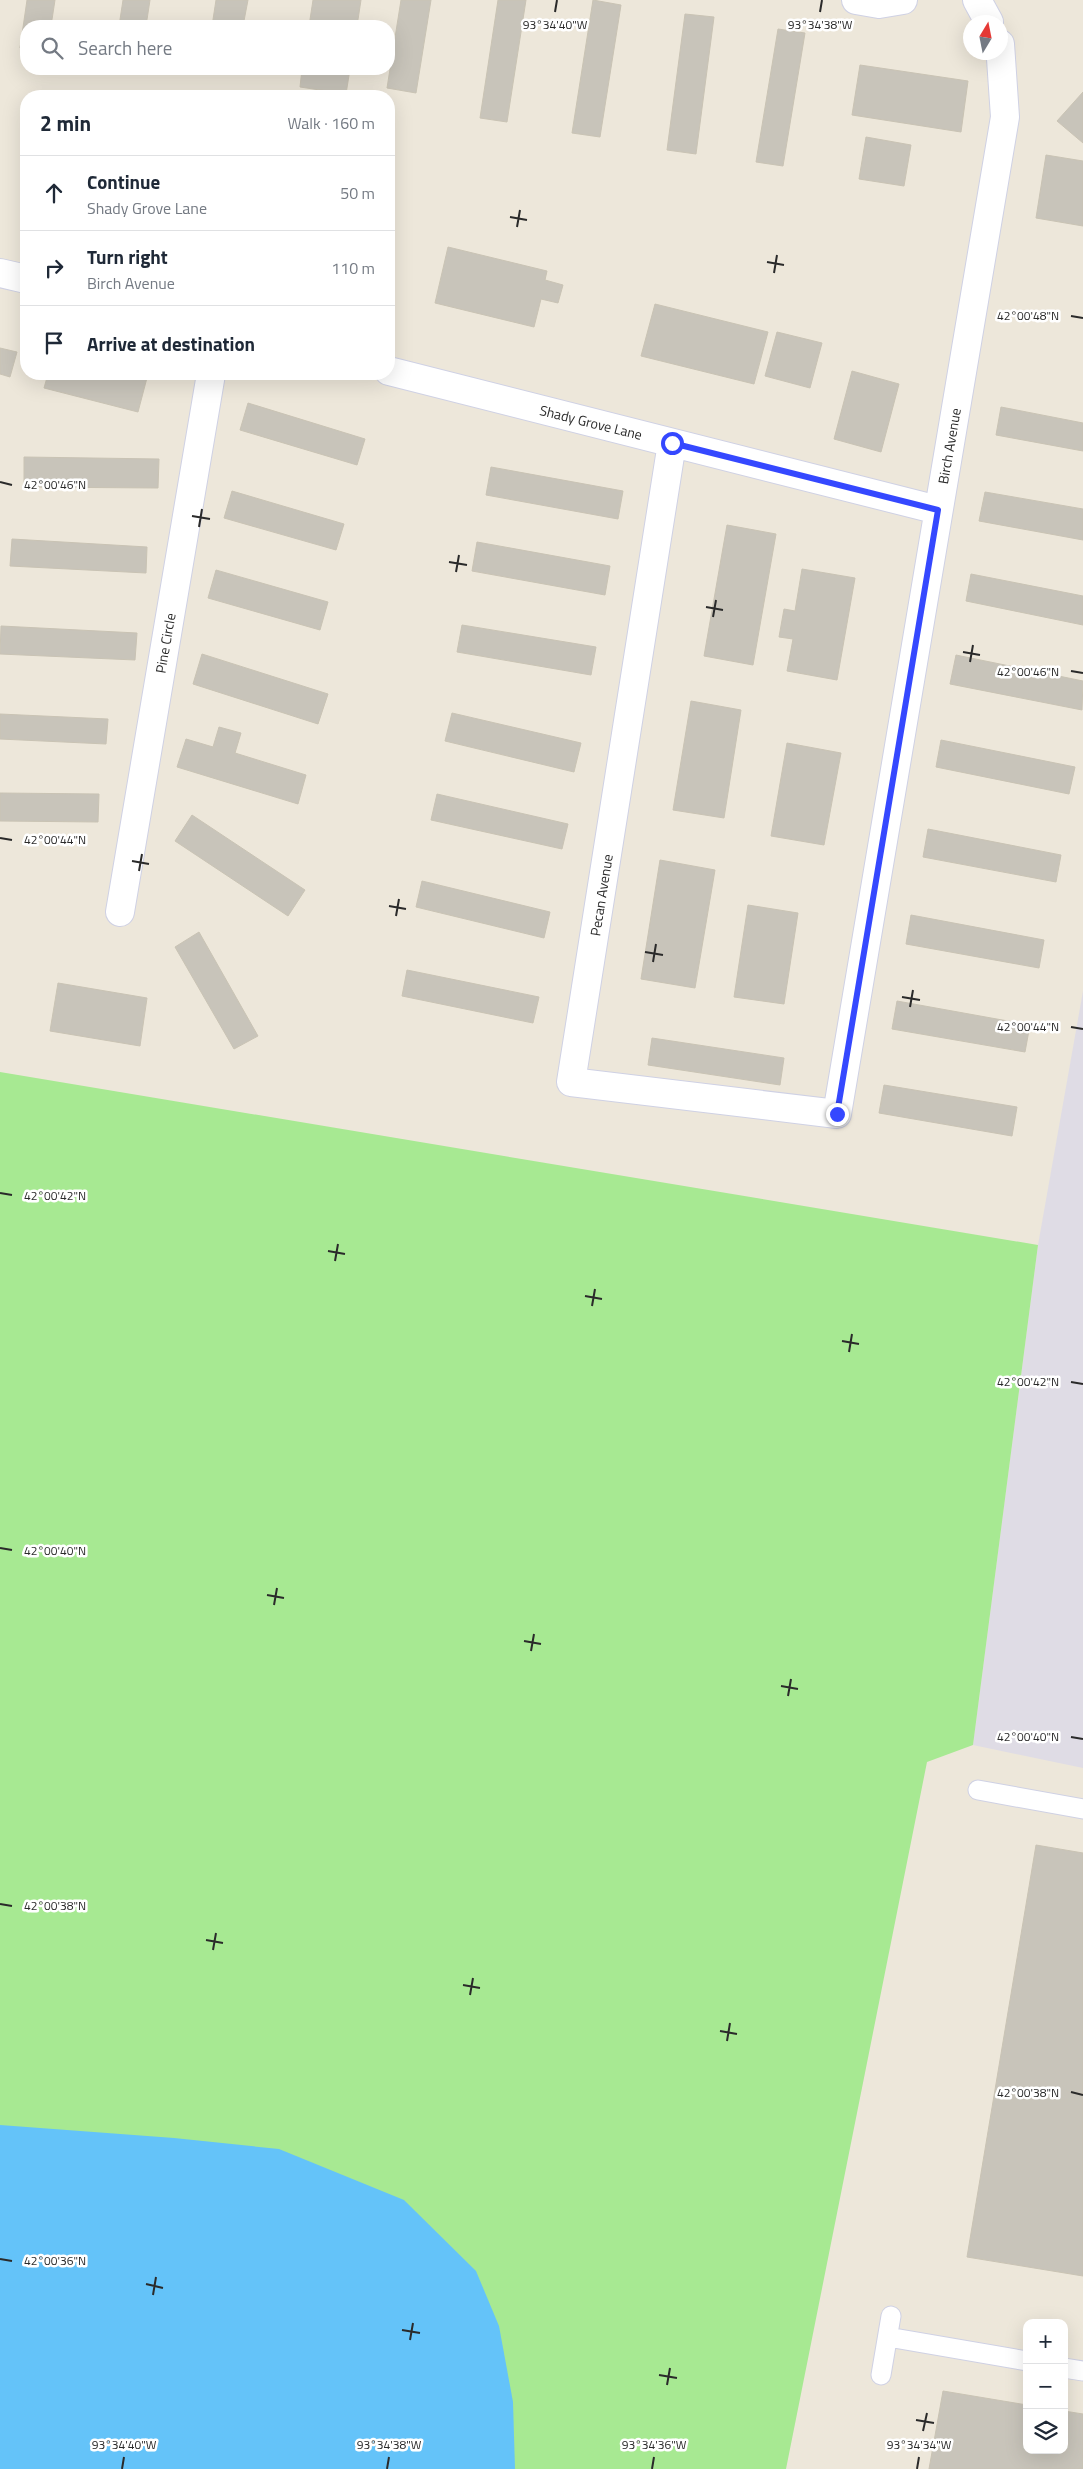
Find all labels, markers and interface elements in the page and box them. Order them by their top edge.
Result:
text: 93°34'40"W [523,15,588,34]
text: 93°34'38"W [788,15,853,34]
north arrow [963,15,1008,60]
search box [20,20,395,75]
text: Search here [78,33,172,62]
icon: search [38,34,66,62]
text: 2 min [40,107,91,139]
text: Walk · 160 m [287,111,375,135]
text: Continue [87,167,160,196]
icon: ahead [40,179,68,207]
text: 50 m [340,181,375,205]
text: Shady Grove Lane [87,196,207,220]
text: Turn right [87,242,168,271]
icon: right [40,254,68,282]
text: 110 m [331,256,375,280]
text: Birch Avenue [87,271,175,295]
text: 42°00'48"N [997,306,1059,325]
icon: arrive [40,329,68,357]
text: Arrive at destination [87,329,255,358]
street label: Shady Grove Lane [538,399,644,445]
street label: Birch Avenue [932,406,966,486]
route start [661,432,684,455]
text: 42°00'46"N [24,475,86,494]
street label: Pine Circle [149,611,181,675]
text: 42°00'46"N [997,662,1059,681]
text: 42°00'44"N [24,830,86,849]
street label: Pecan Avenue [584,852,618,938]
text: 42°00'44"N [997,1017,1059,1036]
route end [826,1103,849,1126]
text: 42°00'42"N [24,1186,86,1205]
text: 42°00'42"N [997,1372,1059,1391]
text: 42°00'40"N [24,1541,86,1560]
text: 42°00'40"N [997,1727,1059,1746]
text: 42°00'38"N [24,1896,86,1915]
text: 42°00'38"N [997,2083,1059,2102]
text: 42°00'36"N [24,2251,86,2270]
map controls [1023,2319,1068,2454]
button: + [1023,2319,1068,2364]
button: − [1023,2364,1068,2409]
button: layers [1023,2409,1068,2454]
text: 93°34'40"W [92,2435,157,2454]
text: 93°34'38"W [357,2435,422,2454]
text: 93°34'36"W [622,2435,687,2454]
text: 93°34'34"W [887,2435,952,2454]

